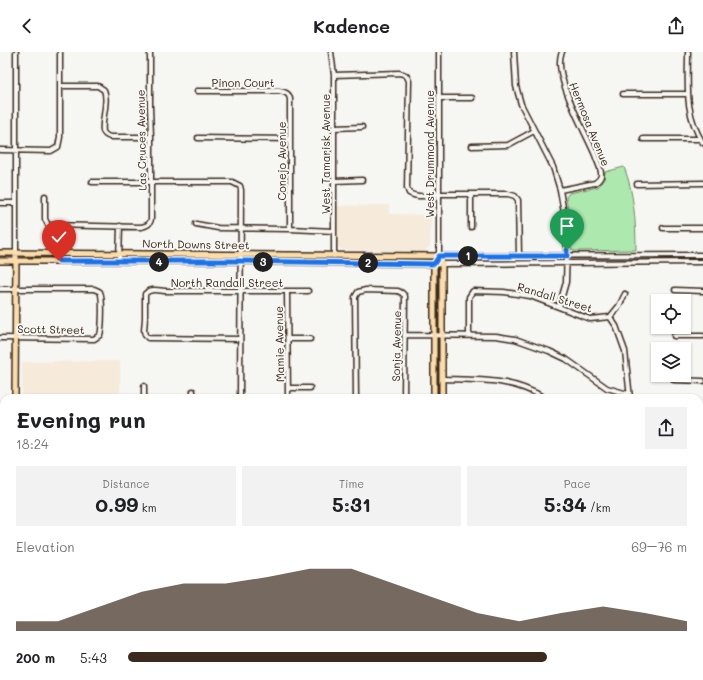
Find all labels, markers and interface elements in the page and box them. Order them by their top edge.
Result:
text: Kadence [313,14,390,38]
icon: back [16,15,38,37]
icon: share [665,15,687,37]
street label: Pinon Court [211,75,275,90]
street label: Hermosa Avenue [566,80,614,168]
street label: Las Cruces Avenue [133,89,149,191]
street label: West Drummond Avenue [422,90,437,218]
street label: West Tamarisk Avenue [318,94,333,214]
street label: Conejo Avenue [274,121,289,201]
pin [550,209,584,250]
icon: arrive [556,215,578,237]
pin [42,220,76,261]
icon: check [48,226,70,248]
street label: North Downs Street [142,236,250,252]
pin: 1 [458,246,478,266]
text: 1 [466,248,470,263]
pin: 4 [149,252,169,272]
pin: 3 [253,252,273,272]
pin: 2 [358,253,378,273]
text: 4 [156,254,162,269]
text: 3 [260,254,266,269]
text: 2 [365,255,371,270]
street label: North Randall Street [171,275,283,290]
street label: Randall Street [516,278,595,316]
map controls [651,294,691,382]
button: locate [651,294,691,334]
street label: Mamie Avenue [271,306,287,382]
street label: Sonja Avenue [388,310,404,382]
street label: Scott Street [17,321,85,337]
button: layers [651,342,691,382]
text: Evening run [16,405,146,434]
button: share [645,407,687,449]
text: 18:24 [16,435,49,452]
text: Distance [102,476,150,491]
text: Time [339,476,364,491]
text: Pace [564,476,591,491]
text: 0.99 [95,491,138,517]
text: 5:31 [332,491,371,517]
text: 5:34 [544,491,587,517]
text: km [138,500,156,515]
text: /km [587,500,610,515]
text: Elevation [16,538,74,555]
text: 69–76 m [631,538,687,555]
text: 200 m [16,649,55,666]
text: 5:43 [80,649,107,666]

